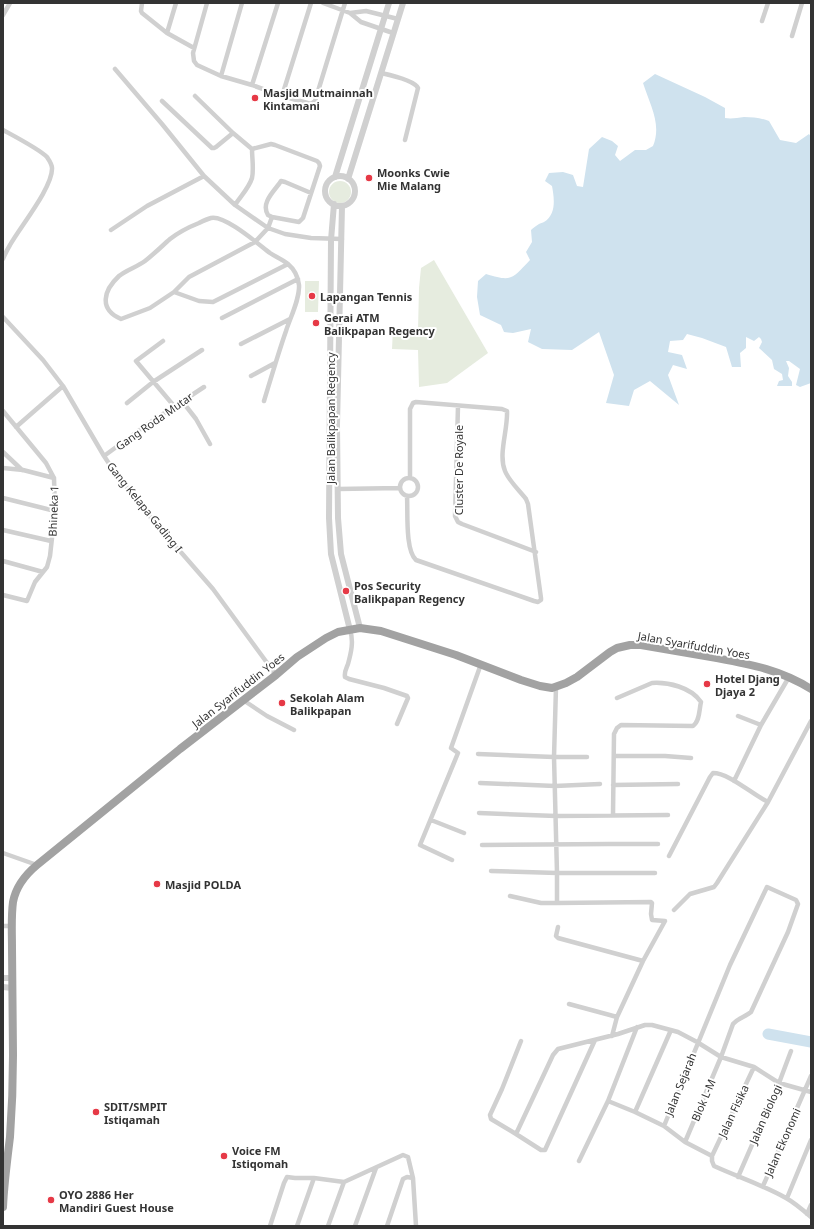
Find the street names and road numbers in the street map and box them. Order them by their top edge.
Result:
street label: Jalan Balikpapan Regency [323,352,338,485]
street label: Gang Roda Mutar [112,388,196,453]
street label: Cluster De Royale [451,425,466,515]
street label: Gang Kelapa Gading I [104,459,186,556]
street label: Bhineka 1 [45,485,61,537]
street label: Jalan Syarifuddin Yoes [636,628,751,662]
street label: Jalan Syarifuddin Yoes [188,649,287,731]
street label: Jalan Sejarah [660,1050,699,1119]
street label: Blok L-M [687,1077,719,1123]
street label: Jalan Fisika [714,1082,752,1141]
street label: Jalan Biologi [745,1082,785,1147]
street label: Jalan Ekonomi [760,1106,804,1179]

